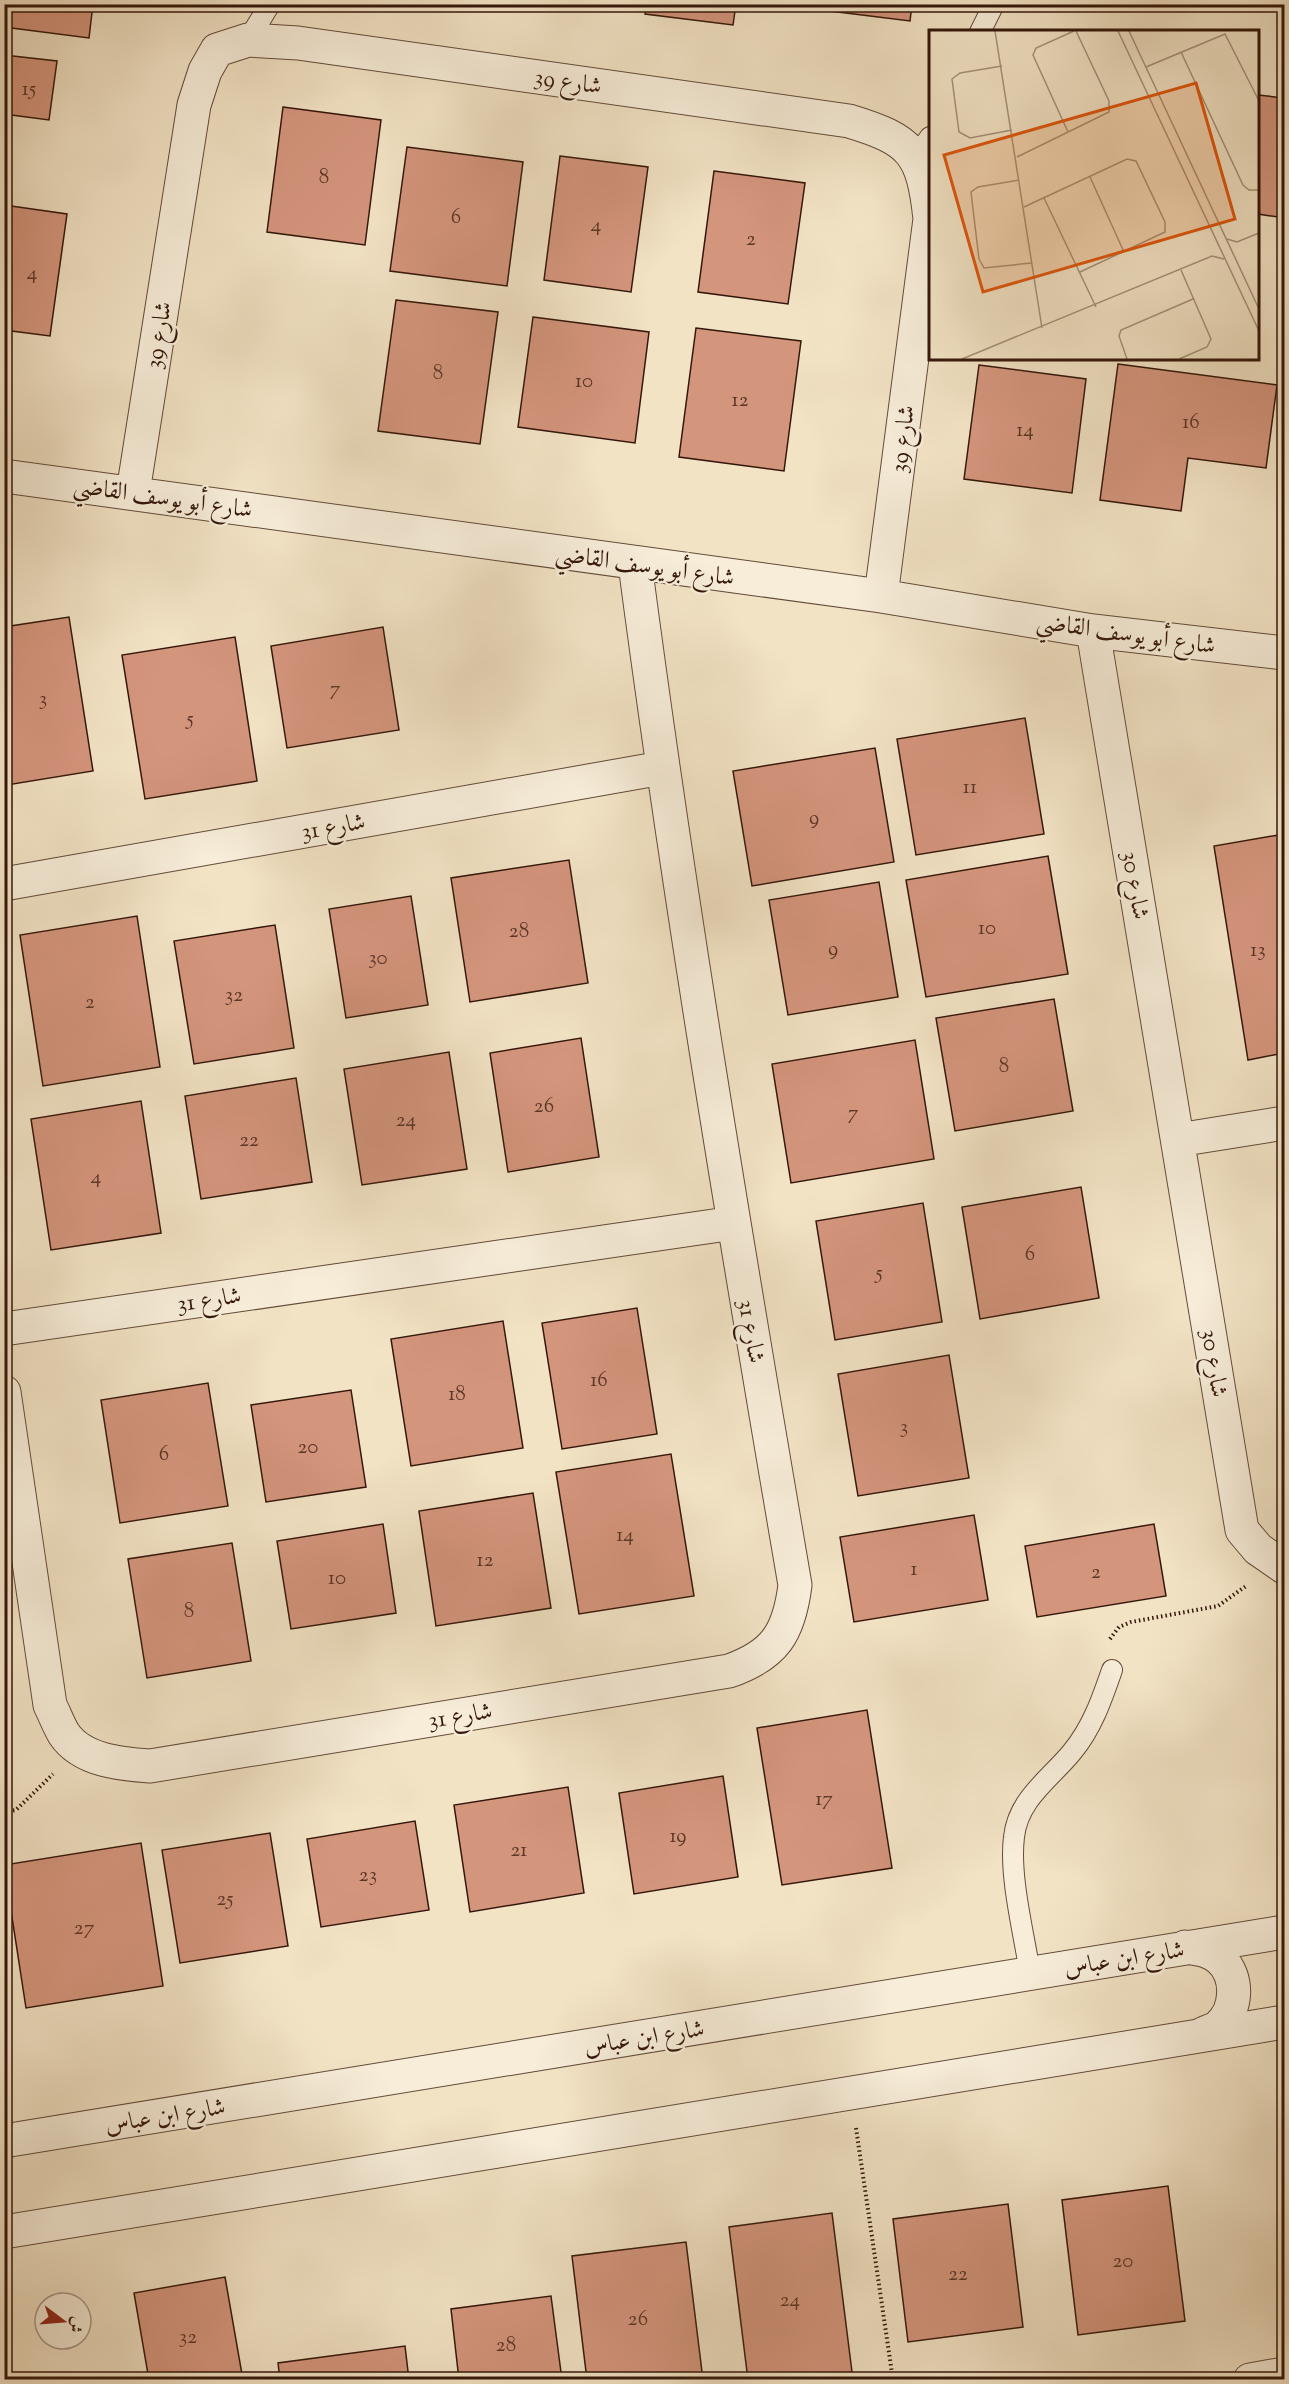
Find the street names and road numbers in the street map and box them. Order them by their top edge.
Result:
street label: شارع 39 [532,61,604,106]
street label: شارع 39 [138,299,183,372]
street label: شارع 39 [883,403,926,475]
street label: شارع أبو يوسف القاضي [71,468,255,531]
street label: شارع أبو يوسف القاضي [553,536,737,599]
street label: شارع أبو يوسف القاضي [1034,604,1218,667]
street label: شارع 31 [299,806,368,851]
street label: شارع 30 [1110,848,1157,922]
street label: شارع 31 [175,1280,244,1323]
street label: شارع 31 [727,1297,772,1366]
street label: شارع 30 [1190,1327,1235,1400]
street label: شارع 31 [426,1695,495,1740]
street label: شارع ابن عباس [1062,1934,1187,1987]
street label: شارع ابن عباس [582,2013,707,2066]
street label: شارع ابن عباس [103,2091,228,2144]

